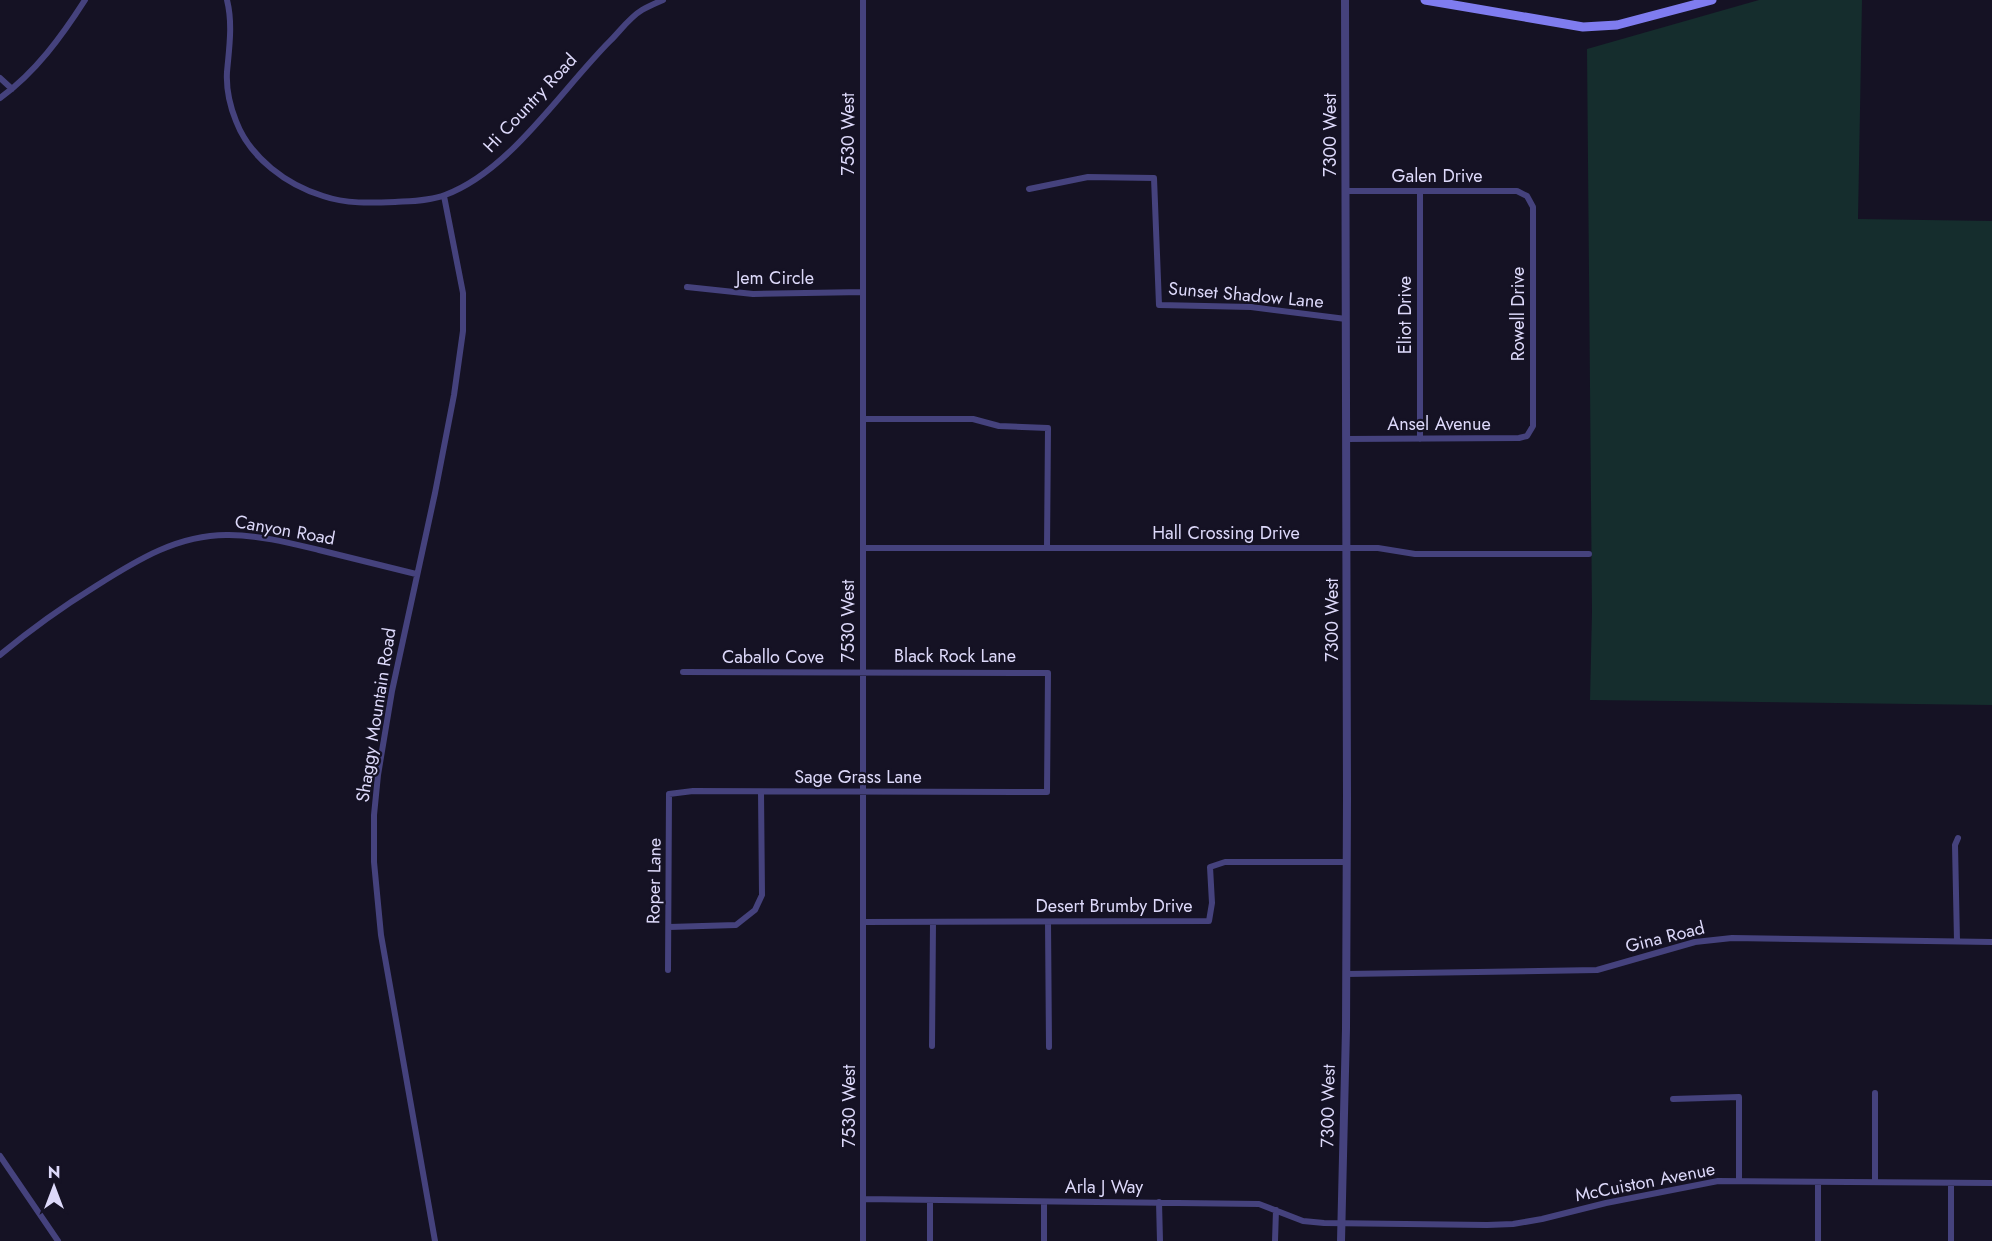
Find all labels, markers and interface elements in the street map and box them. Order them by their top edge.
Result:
street label: Hi Country Road [477,48,583,158]
street label: 7530 West [835,92,861,175]
street label: 7300 West [1317,93,1343,177]
street label: Galen Drive [1392,163,1482,189]
street label: Jem Circle [734,265,814,291]
street label: Rowell Drive [1505,267,1531,361]
street label: Sunset Shadow Lane [1167,275,1325,315]
street label: Eliot Drive [1392,276,1418,354]
street label: Ansel Avenue [1387,411,1491,437]
street label: Canyon Road [233,508,337,552]
street label: Hall Crossing Drive [1152,520,1300,546]
street label: 7300 West [1319,578,1345,662]
street label: 7530 West [835,579,861,662]
street label: Shaggy Mountain Road [349,626,403,804]
street label: Black Rock Lane [894,643,1016,669]
street label: Caballo Cove [722,644,824,670]
street label: Sage Grass Lane [794,764,922,790]
street label: Roper Lane [640,838,668,924]
street label: Desert Brumby Drive [1036,893,1192,919]
street label: Gina Road [1623,915,1707,959]
street label: 7300 West [1314,1063,1342,1148]
street label: 7530 West [836,1064,862,1147]
street label: McCuiston Avenue [1573,1156,1717,1208]
north arrow [24,1157,84,1217]
text: N [48,1161,60,1184]
street label: Arla J Way [1065,1174,1143,1200]

